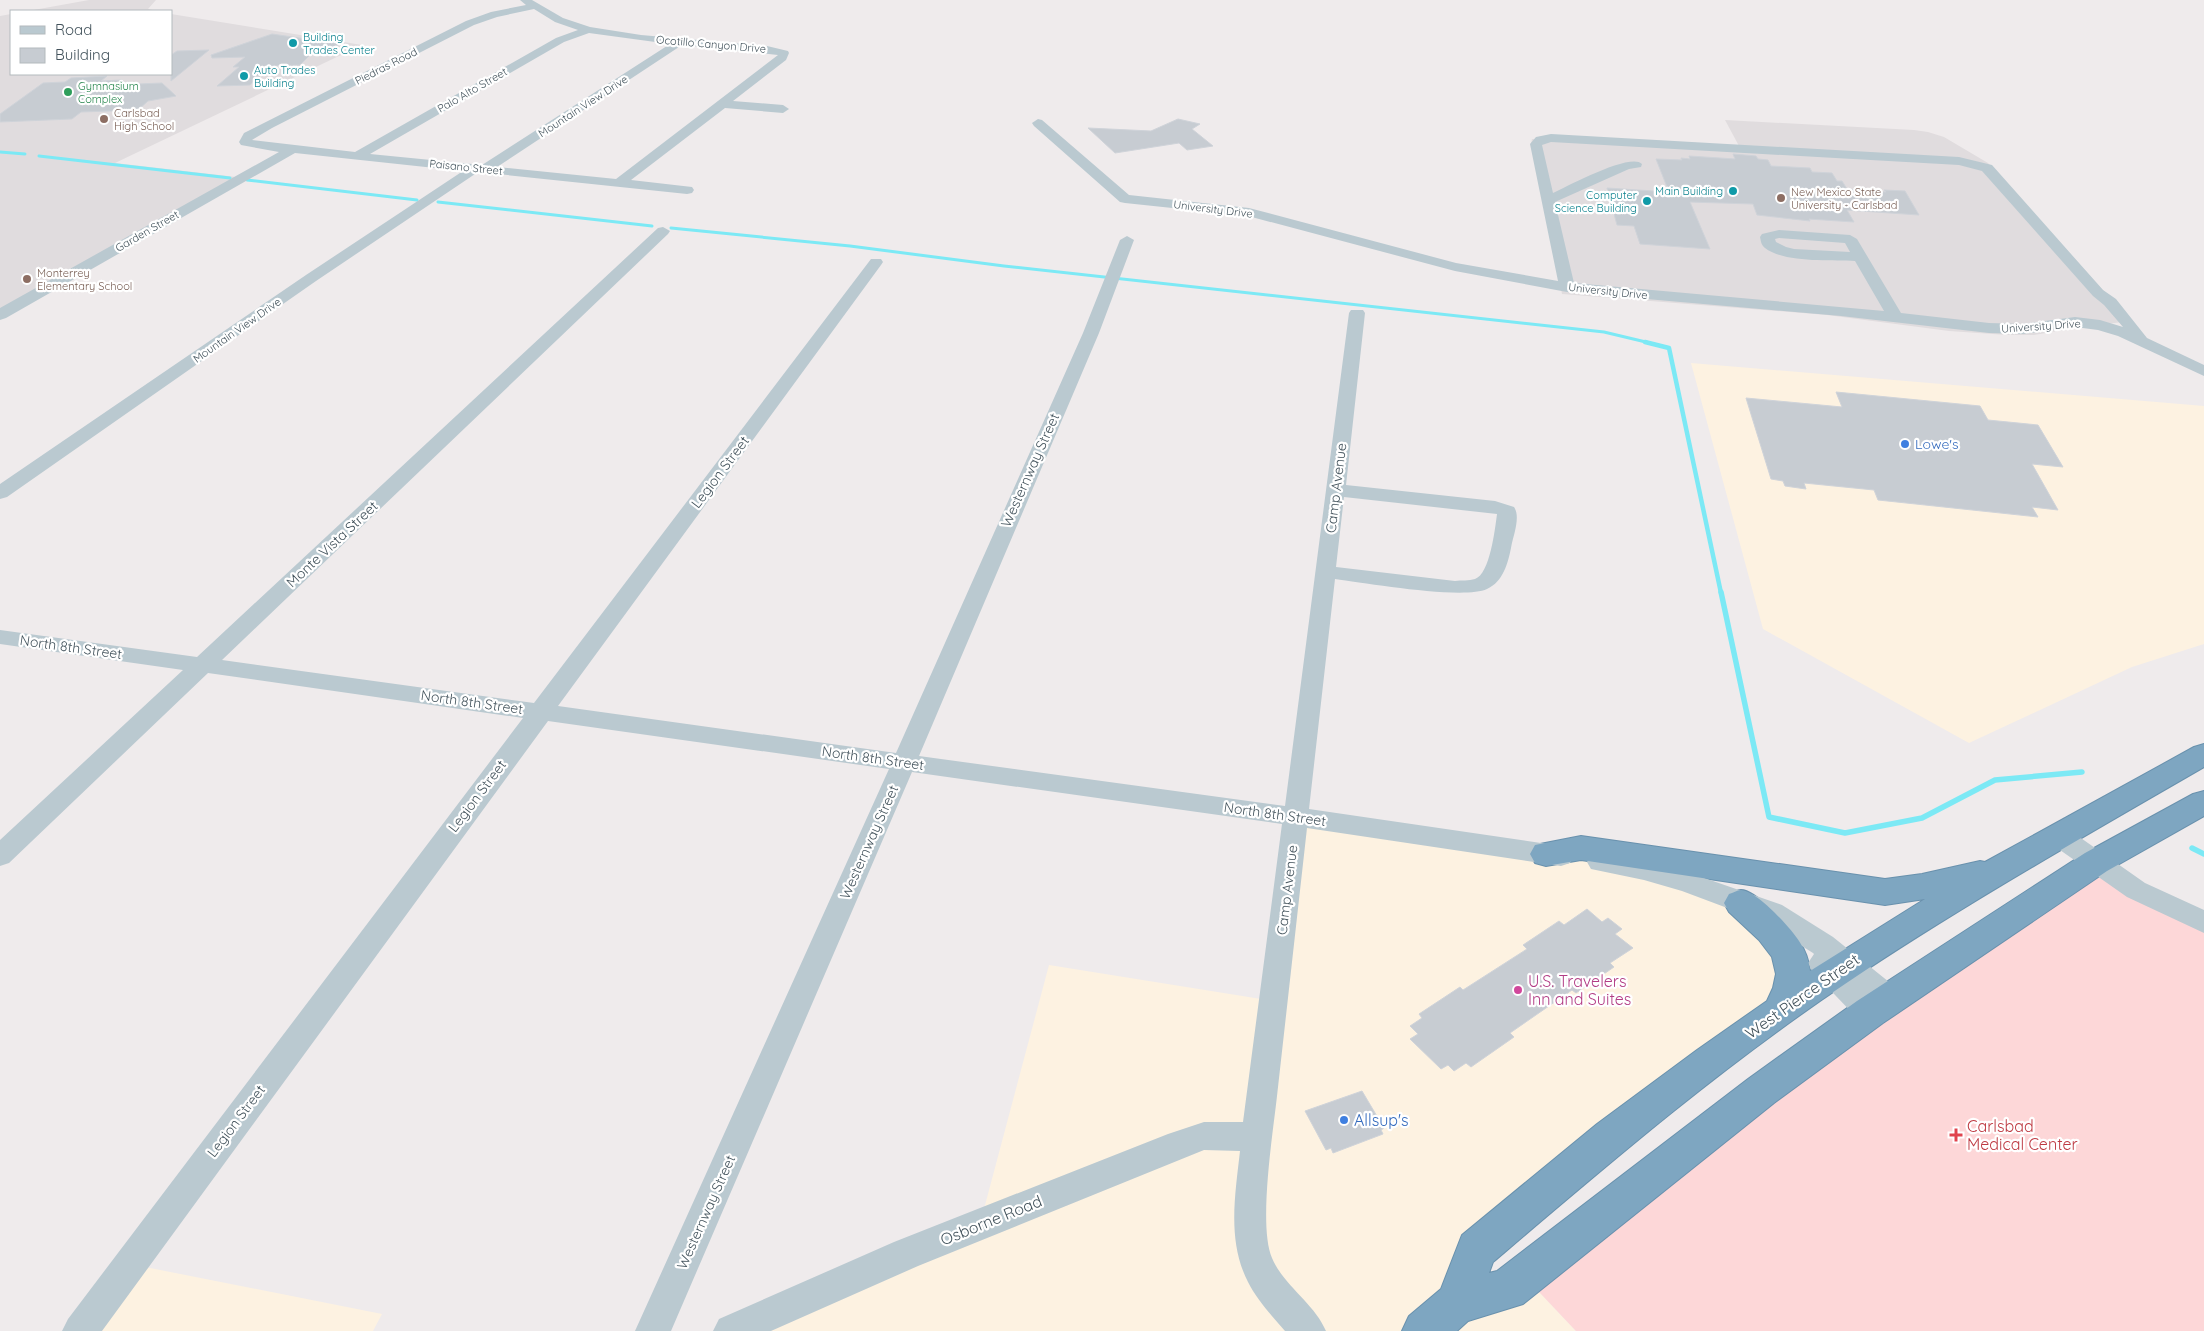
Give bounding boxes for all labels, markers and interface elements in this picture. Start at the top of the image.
legend [10,10,172,75]
text: Road [55,20,92,39]
place label: Building Trades Center [303,30,375,57]
street label: Ocotillo Canyon Drive [655,32,767,56]
marker: Building Trades Center [287,37,299,49]
street label: Piedras Road [353,44,419,88]
text: Building [55,45,110,64]
place label: Auto Trades Building [254,63,315,90]
street label: Palo Alto Street [435,64,510,116]
marker: Auto Trades Building [238,70,250,82]
street label: Mountain View Drive [536,72,630,140]
place label: Gymnasium Complex [78,79,139,106]
marker: Gymnasium Complex [62,86,74,98]
place label: Carlsbad High School [114,106,174,133]
marker: Carlsbad High School [98,113,110,125]
street label: Paisano Street [429,156,504,178]
place label: Main Building [1655,184,1723,198]
marker: Main Building [1727,185,1739,197]
place label: New Mexico State University - Carlsbad [1791,185,1897,212]
place label: Computer Science Building [1555,188,1638,215]
marker: New Mexico State University - Carlsbad [1775,192,1787,204]
marker: Computer Science Building [1641,195,1653,207]
street label: University Drive [1173,197,1253,221]
street label: Garden Street [113,207,181,255]
place label: Monterrey Elementary School [37,266,132,293]
marker: Monterrey Elementary School [21,273,33,285]
street label: University Drive [1568,280,1648,302]
street label: Mountain View Drive [190,294,284,366]
street label: University Drive [2001,316,2081,336]
street label: Westernway Street [997,410,1063,530]
street label: Legion Street [687,432,753,512]
place label: Lowe's [1915,435,1959,453]
marker: Lowe's [1899,438,1911,450]
street label: Camp Avenue [1322,442,1350,534]
street label: Monte Vista Street [282,497,382,591]
street label: North 8th Street [19,631,123,663]
street label: North 8th Street [420,686,524,718]
street label: North 8th Street [821,742,925,774]
street label: Legion Street [444,756,510,836]
street label: Westernway Street [836,782,902,902]
street label: North 8th Street [1223,798,1327,830]
street label: Camp Avenue [1273,844,1301,936]
street label: West Pierce Street [1741,949,1863,1043]
place label: U.S. Travelers Inn and Suites [1528,971,1631,1009]
marker: U.S. Travelers Inn and Suites [1512,984,1524,996]
street label: Legion Street [203,1081,269,1161]
place label: Allsup's [1354,1110,1409,1130]
marker: Allsup's [1338,1114,1350,1126]
place label: Carlsbad Medical Center [1967,1116,2078,1154]
marker: Carlsbad Medical Center [1949,1128,1963,1142]
street label: Westernway Street [673,1152,739,1272]
street label: Osborne Road [937,1191,1045,1249]

